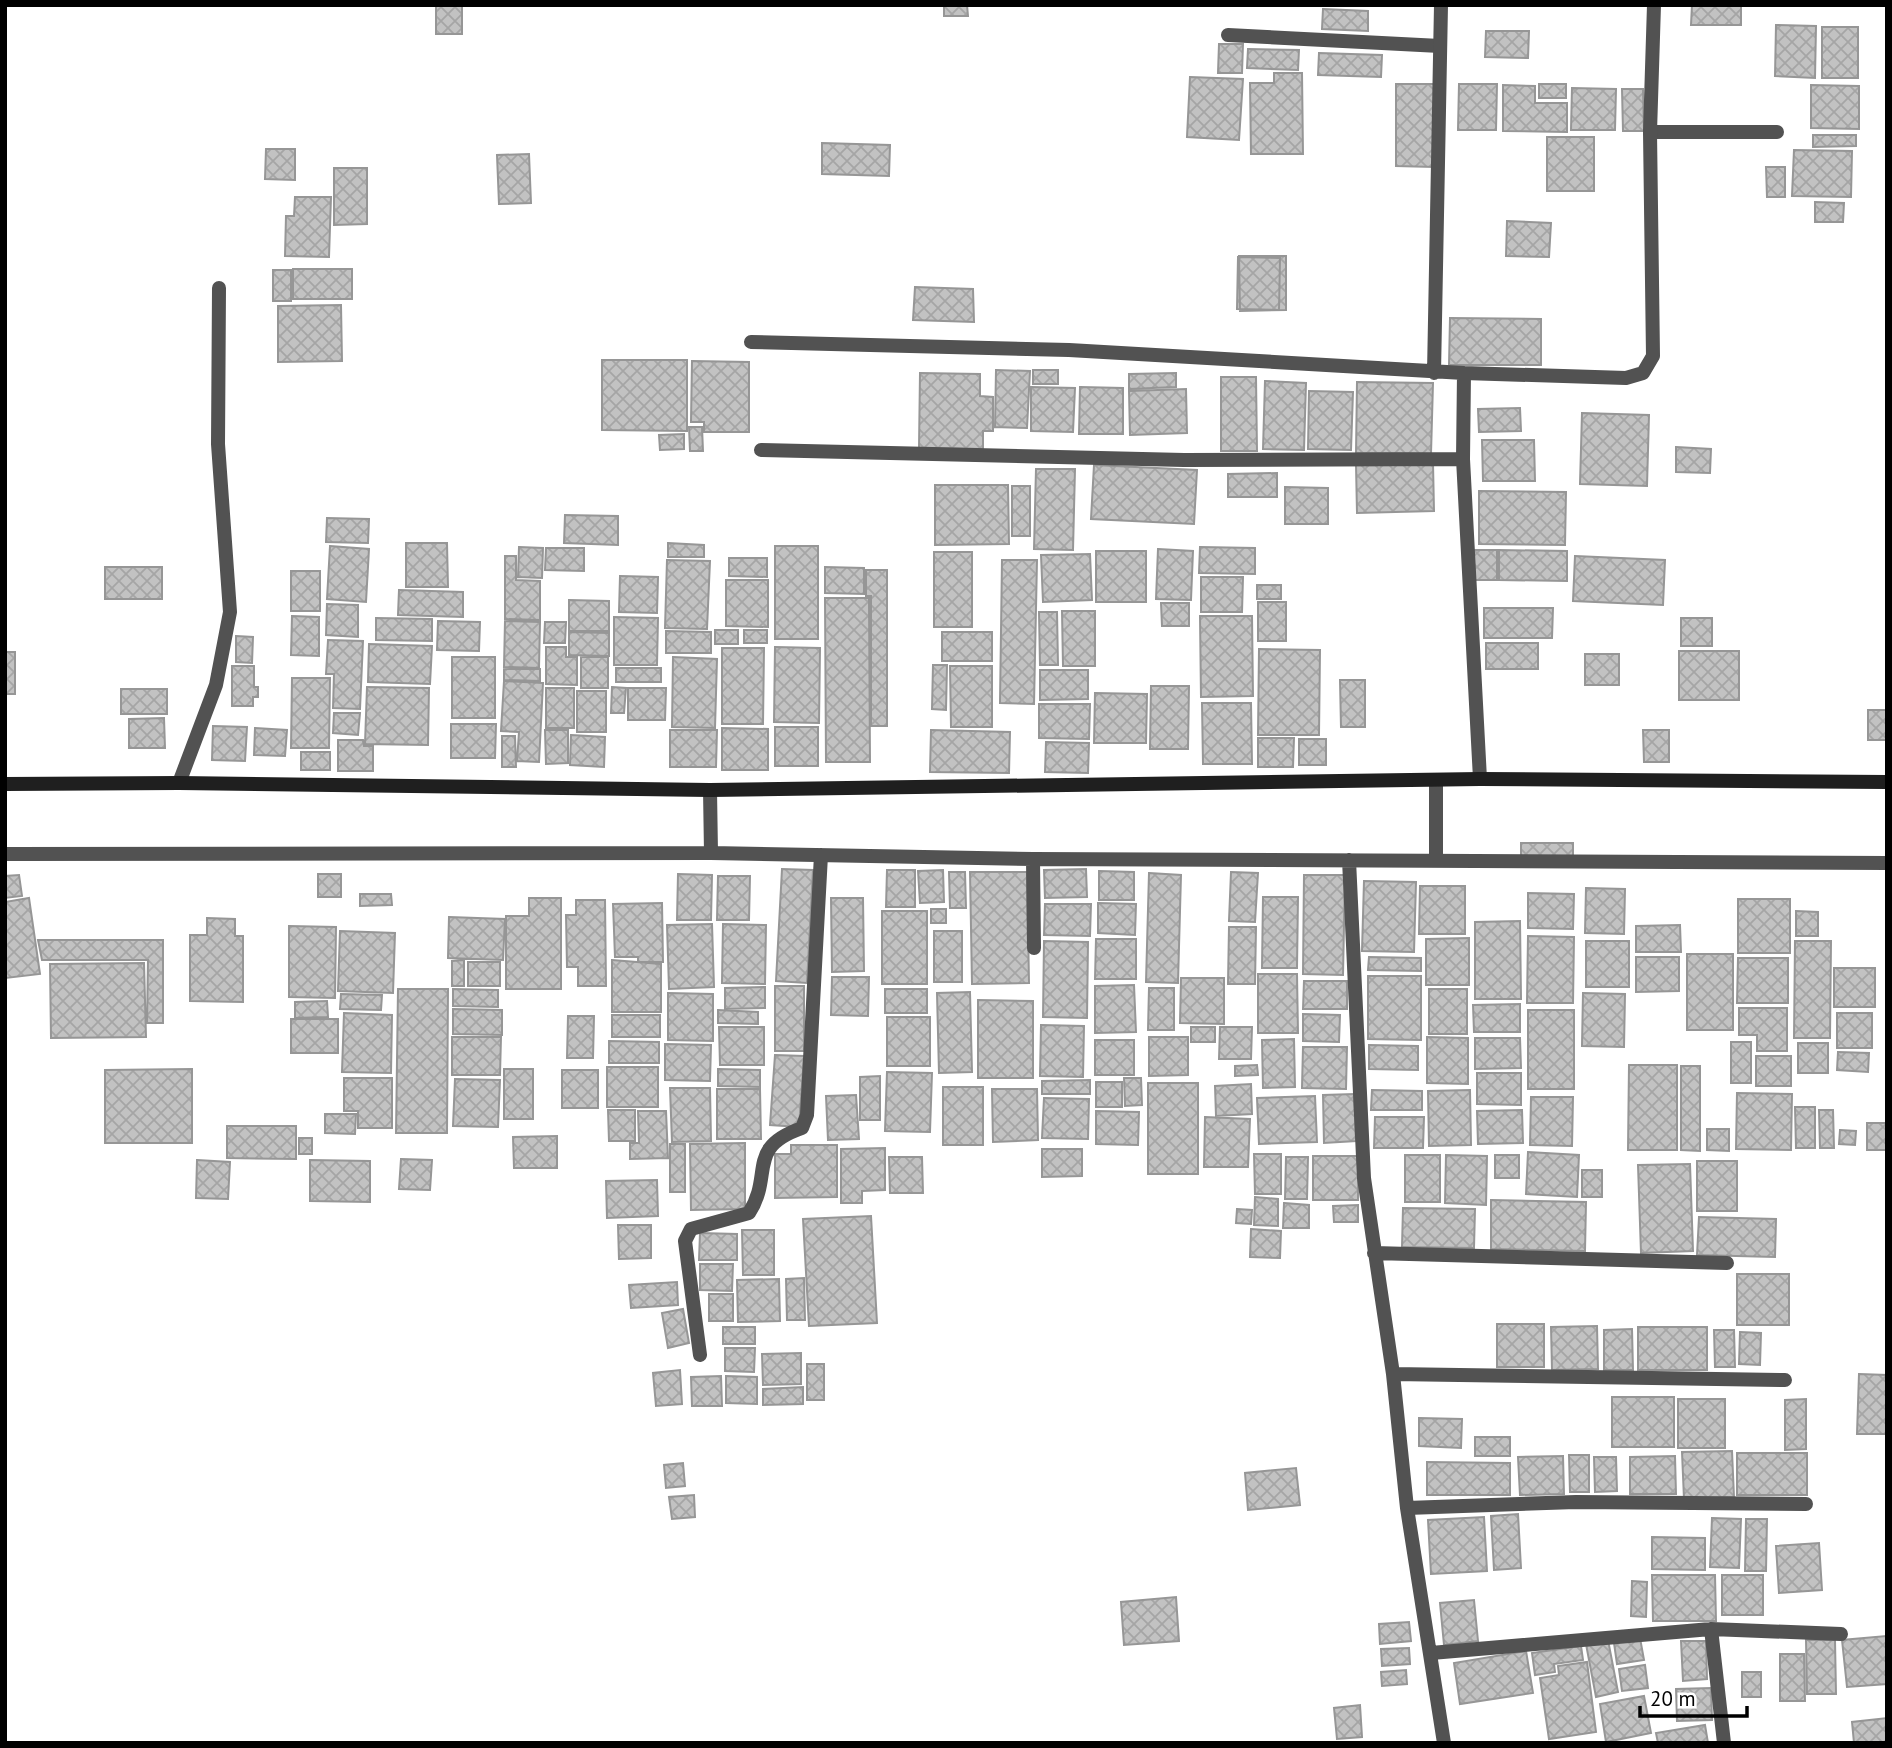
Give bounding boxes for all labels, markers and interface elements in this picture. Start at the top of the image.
scale bar [1640,1674,1747,1718]
text: 20 m [1650,1685,1696,1712]

